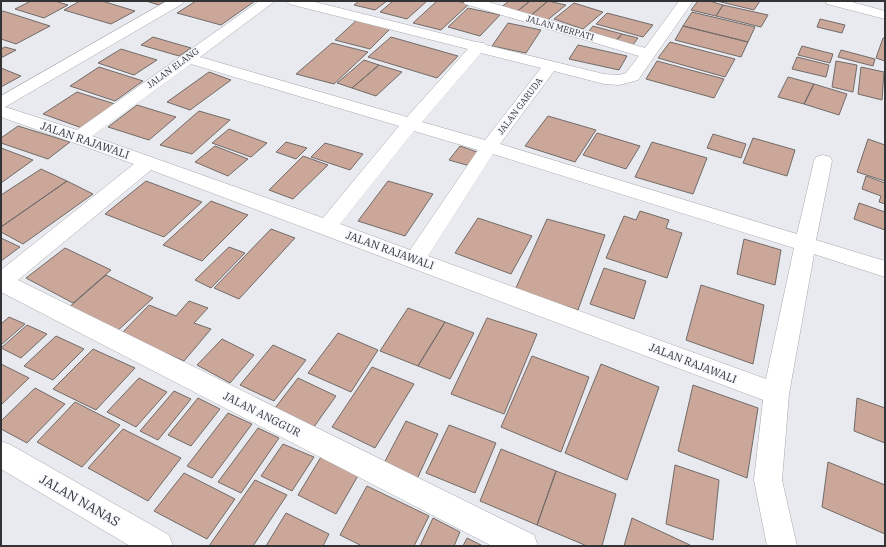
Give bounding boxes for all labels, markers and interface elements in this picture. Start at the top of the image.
street label: JALAN MERPATI [525,13,595,42]
street label: JALAN ELANG [145,45,201,90]
street label: JALAN GARUDA [495,75,545,136]
street label: JALAN RAJAWALI [39,118,131,162]
street label: JALAN RAJAWALI [344,228,436,273]
street label: JALAN RAJAWALI [647,340,739,386]
street label: JALAN ANGGUR [221,388,304,440]
street label: JALAN NANAS [37,471,123,530]

